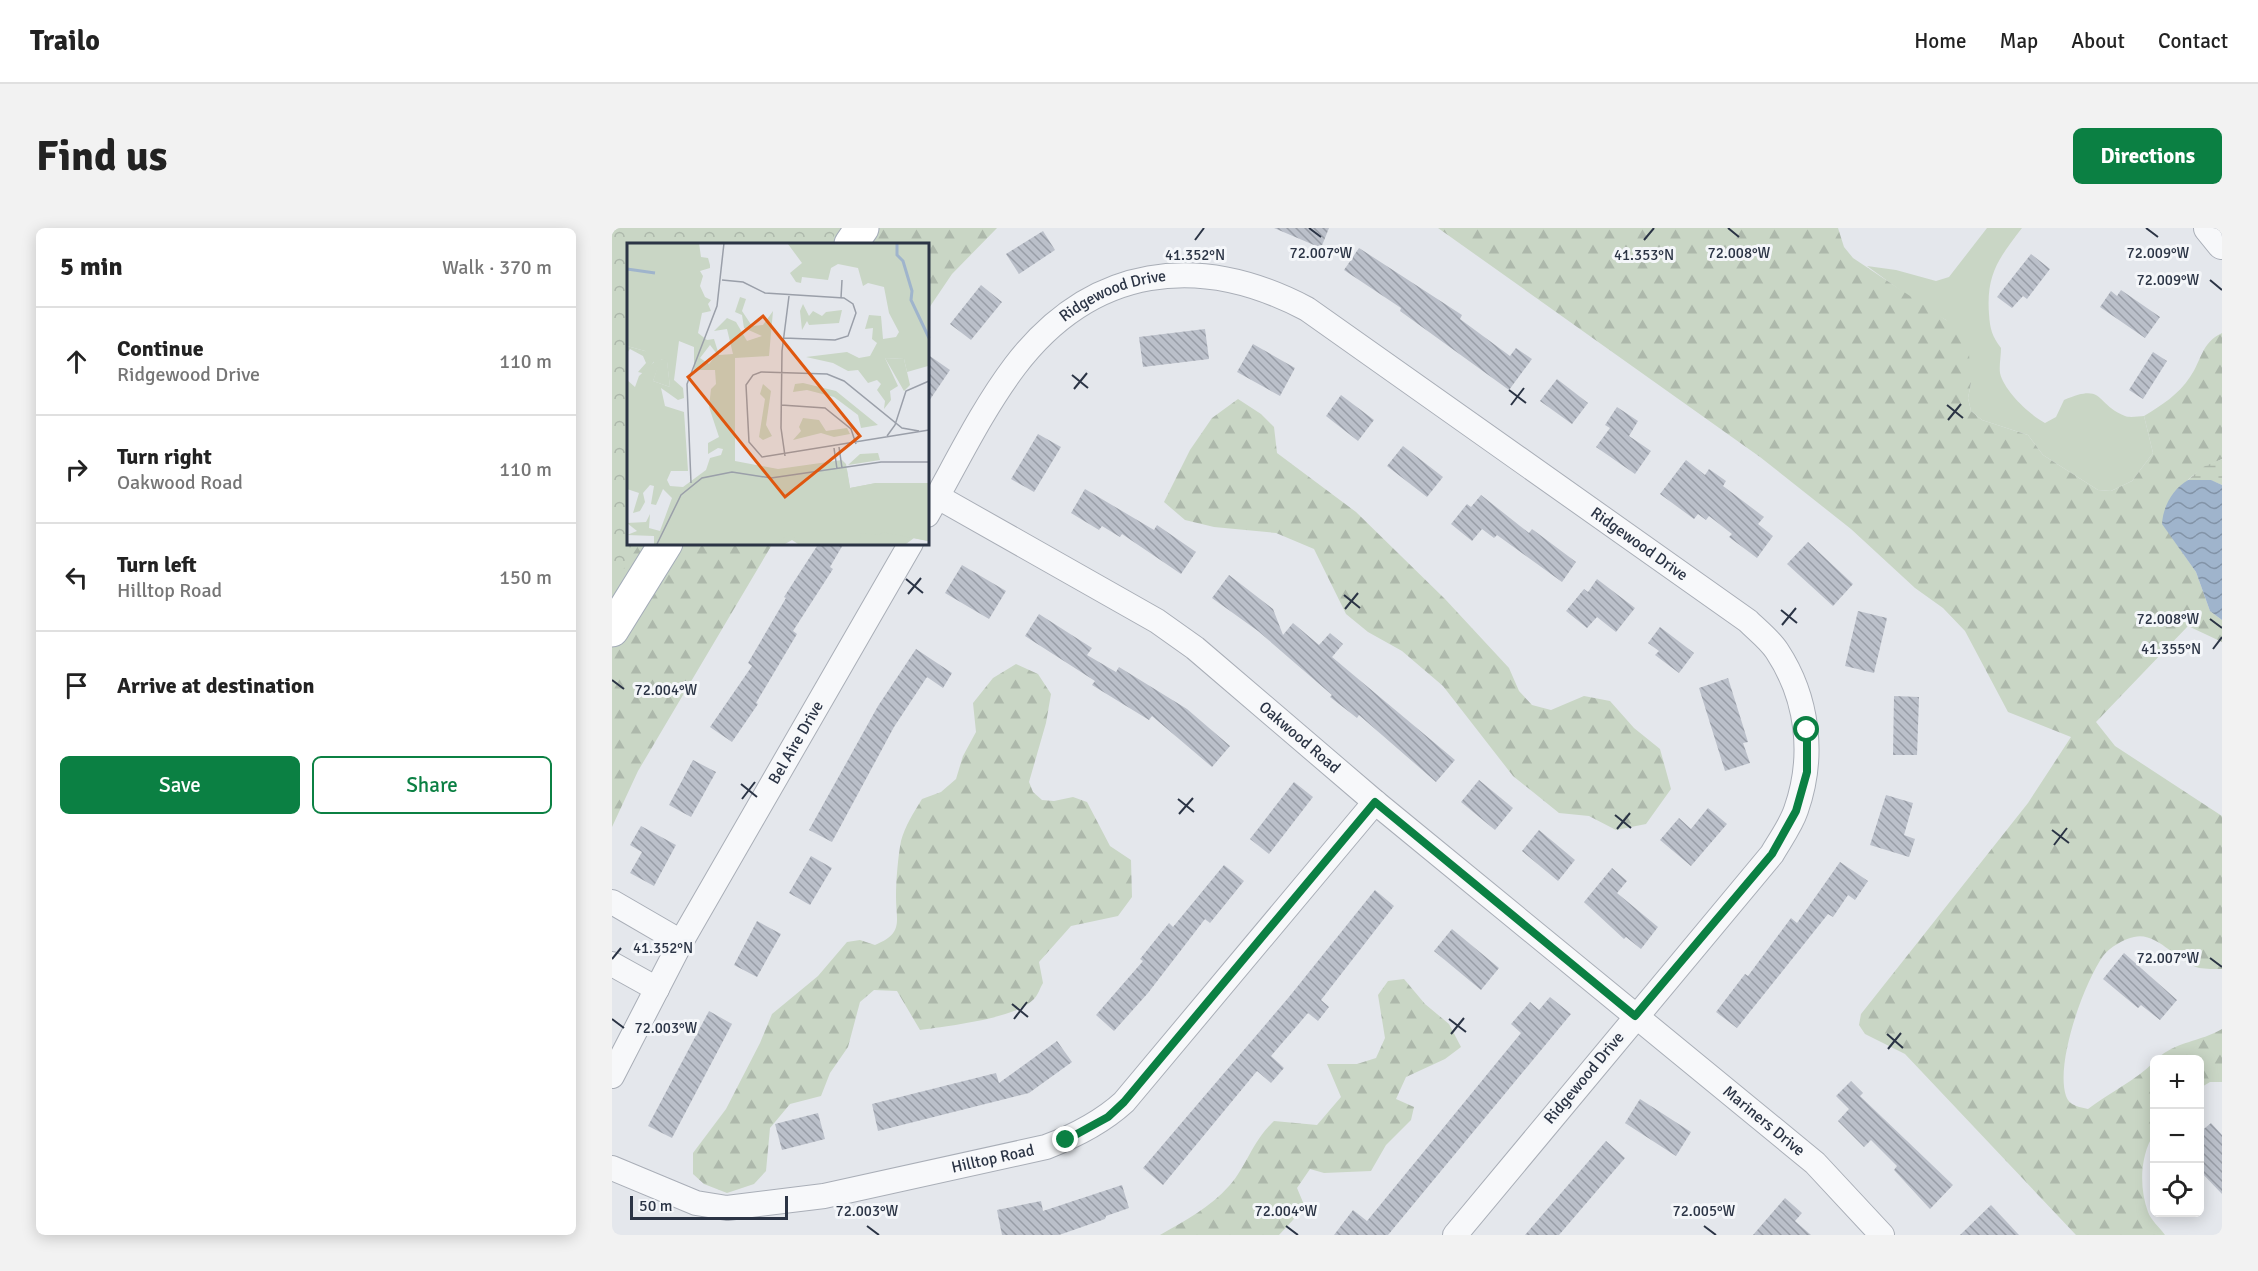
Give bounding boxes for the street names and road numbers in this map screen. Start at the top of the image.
street label: Ridgewood Drive [1055,266,1167,326]
street label: Ridgewood Drive [1587,503,1692,585]
street label: Bel Aire Drive [764,697,828,788]
street label: Oakwood Road [1255,697,1344,778]
street label: Ridgewood Drive [1540,1028,1628,1128]
street label: Mariners Drive [1719,1081,1809,1161]
street label: Hilltop Road [950,1140,1036,1178]

